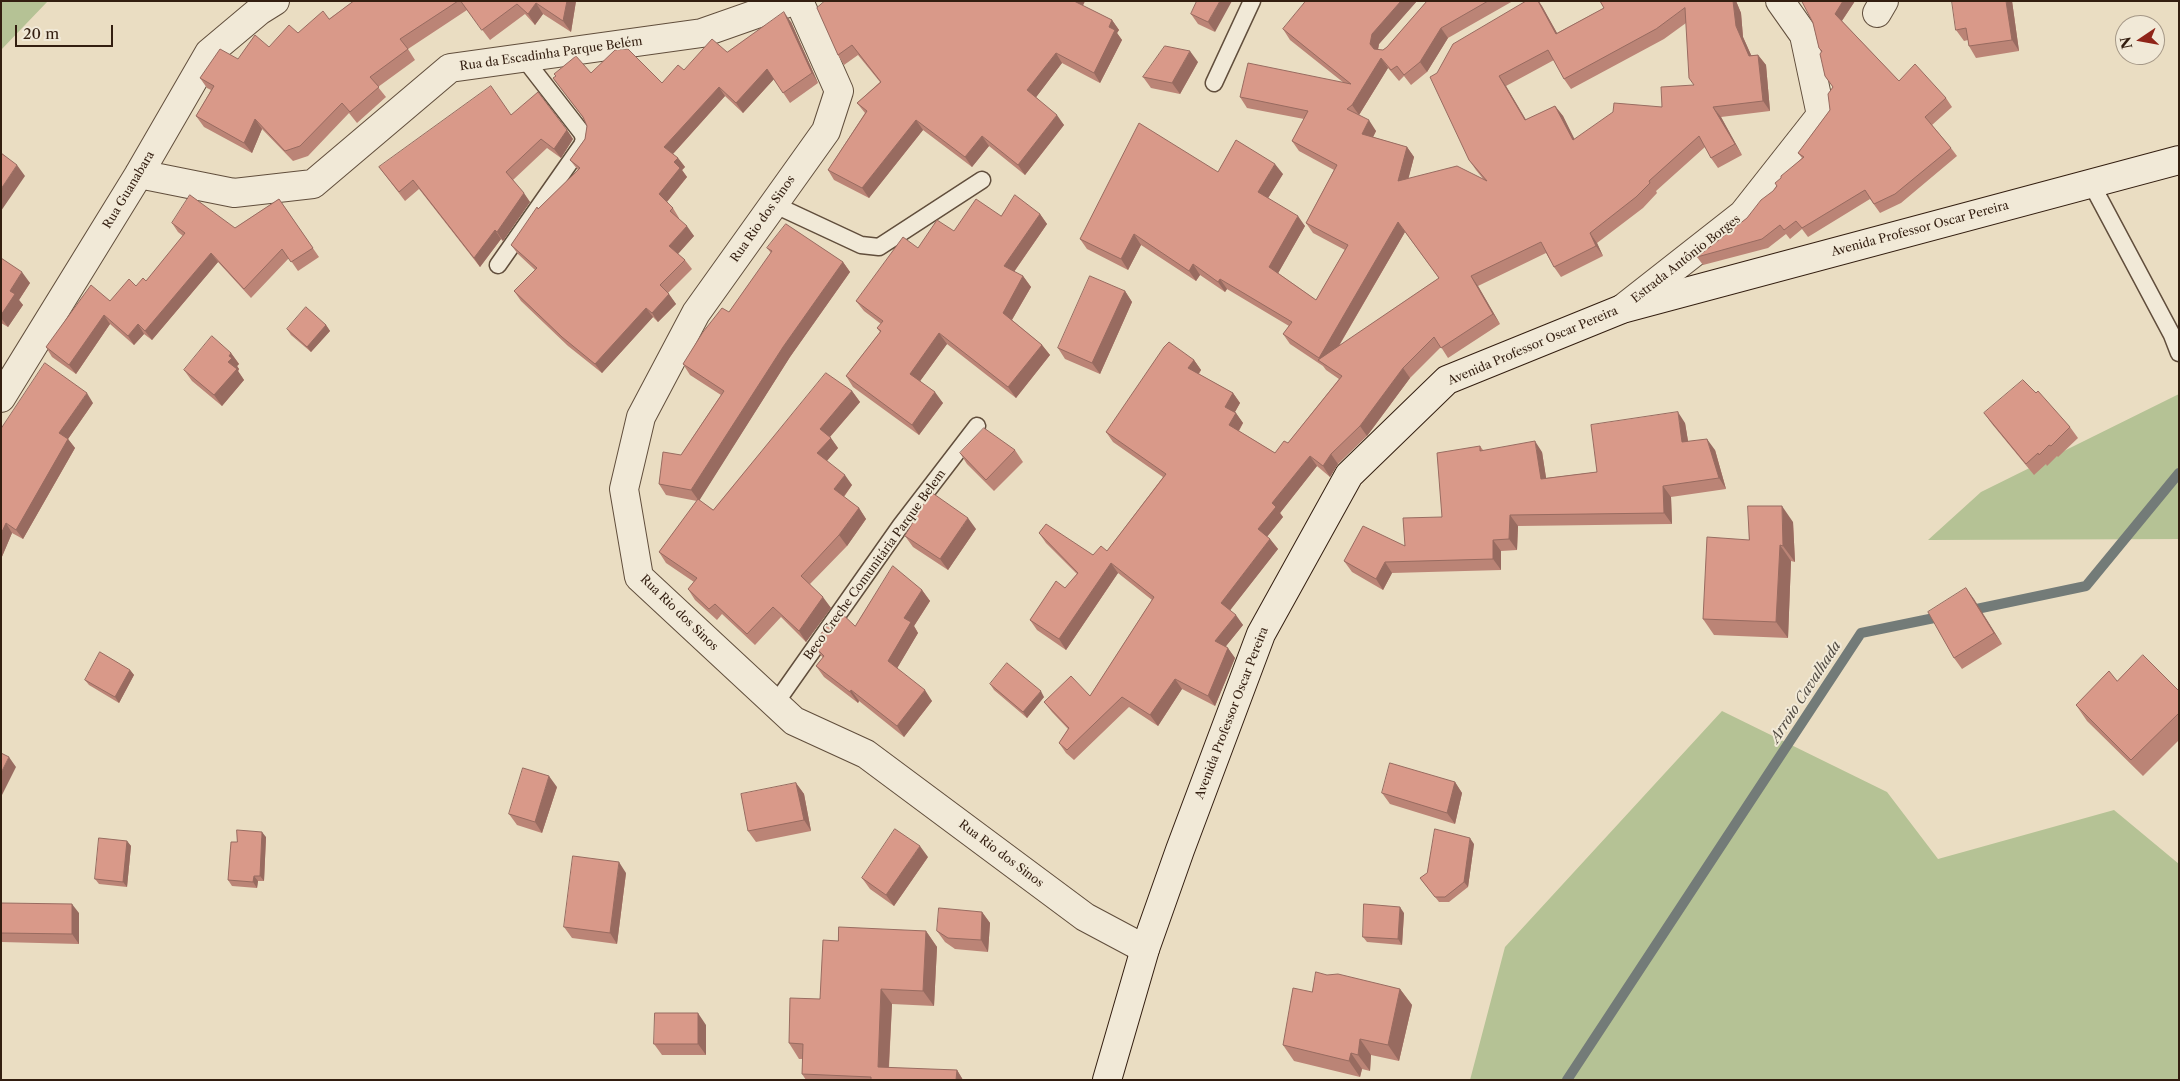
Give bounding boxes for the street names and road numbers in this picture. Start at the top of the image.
street label: Rua da Escadinha Parque Belém [459,34,643,74]
street label: Rua Guanabara [100,149,158,231]
street label: Rua Rio dos Sinos [728,173,798,265]
street label: Avenida Professor Oscar Pereira [1830,198,2010,260]
street label: Estrada Antônio Borges [1629,212,1743,306]
street label: Avenida Professor Oscar Pereira [1446,304,1620,388]
street label: Beco Creche Comunitária Parque Belem [801,467,949,663]
street label: Rua Rio dos Sinos [637,572,721,654]
street label: Avenida Professor Oscar Pereira [1192,625,1272,801]
street label: Rua Rio dos Sinos [956,817,1046,891]

